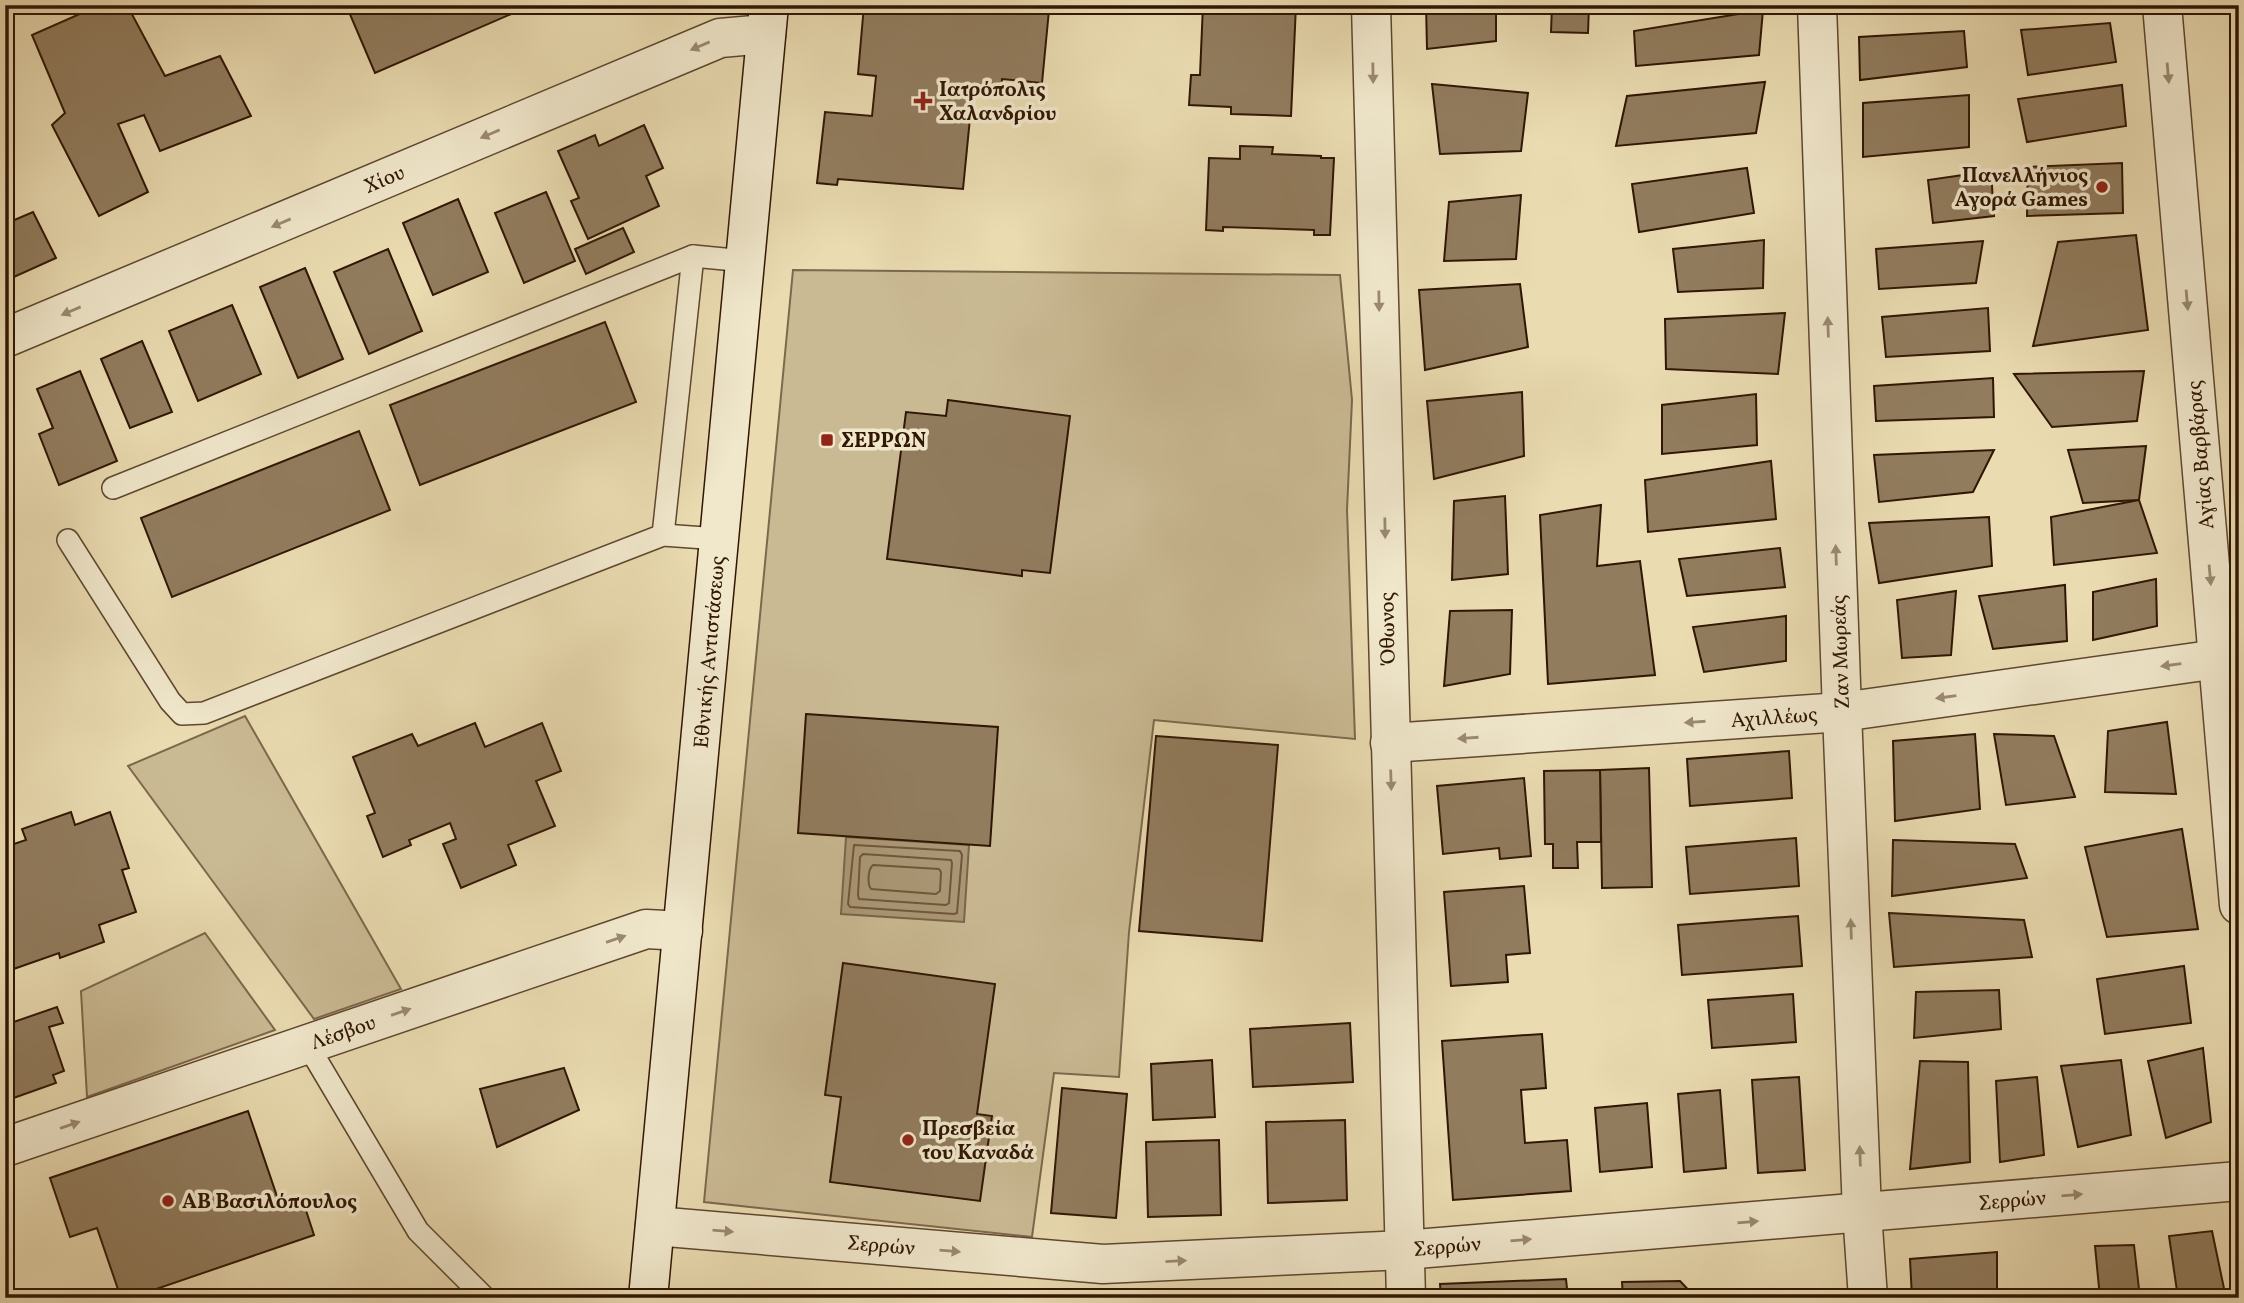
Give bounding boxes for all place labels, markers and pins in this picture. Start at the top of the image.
place label: Ιατρόπολις Χαλανδρίου [939,76,1056,129]
marker: Ιατρόπολις Χαλανδρίου [913,91,933,111]
place label: Πανελλήνιος Αγορά Games [1955,162,2088,215]
marker: Πανελλήνιος Αγορά Games [2094,179,2110,195]
place label: ΣΕΡΡΩΝ [841,427,926,456]
marker: ΣΕΡΡΩΝ [819,432,835,448]
place label: Πρεσβεία του Καναδά [922,1115,1034,1168]
marker: Πρεσβεία του Καναδά [900,1132,916,1148]
place label: ΑΒ Βασιλόπουλος [182,1188,357,1217]
marker: ΑΒ Βασιλόπουλος [160,1193,176,1209]

